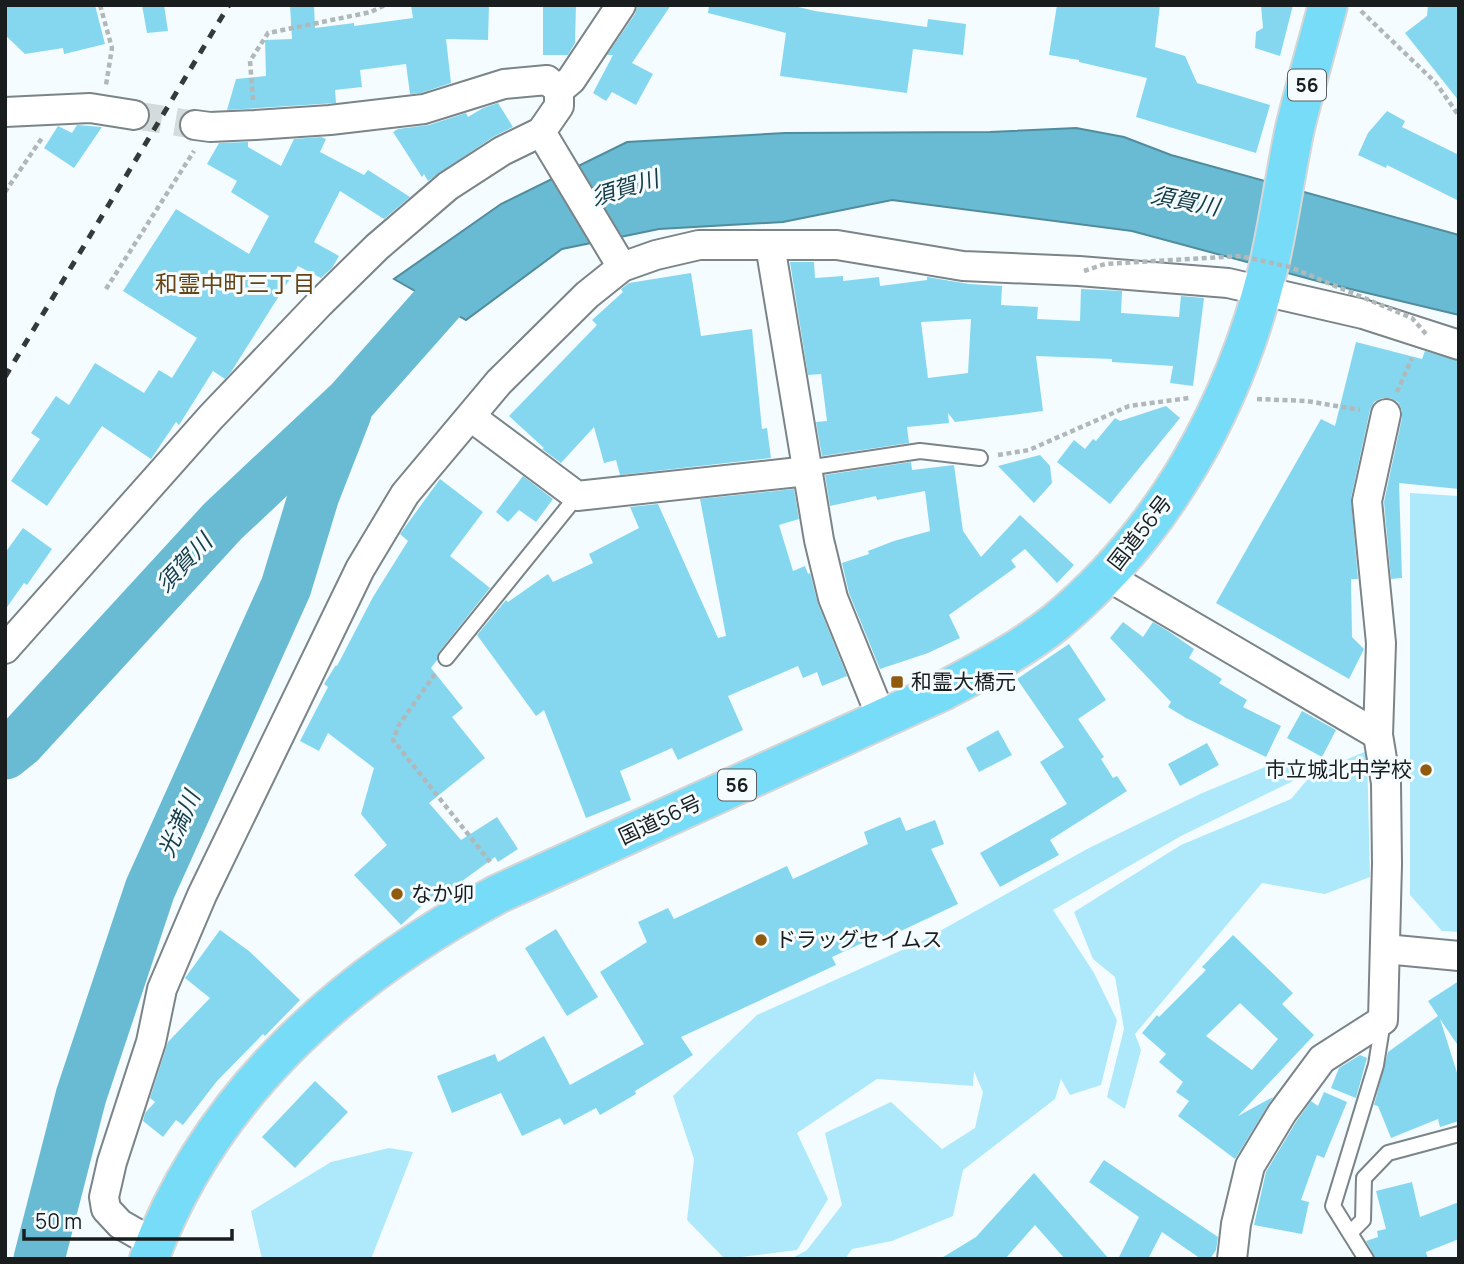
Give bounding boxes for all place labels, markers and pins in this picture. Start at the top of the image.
place label: 和霊大橋元 [911,667,1016,695]
marker: 和霊大橋元 [889,674,905,690]
place label: 市立城北中学校 [1265,755,1412,783]
marker: 市立城北中学校 [1418,762,1434,778]
place label: なか卯 [411,879,474,907]
marker: なか卯 [389,886,405,902]
place label: ドラッグセイムス [775,925,943,953]
marker: ドラッグセイムス [753,932,769,948]

